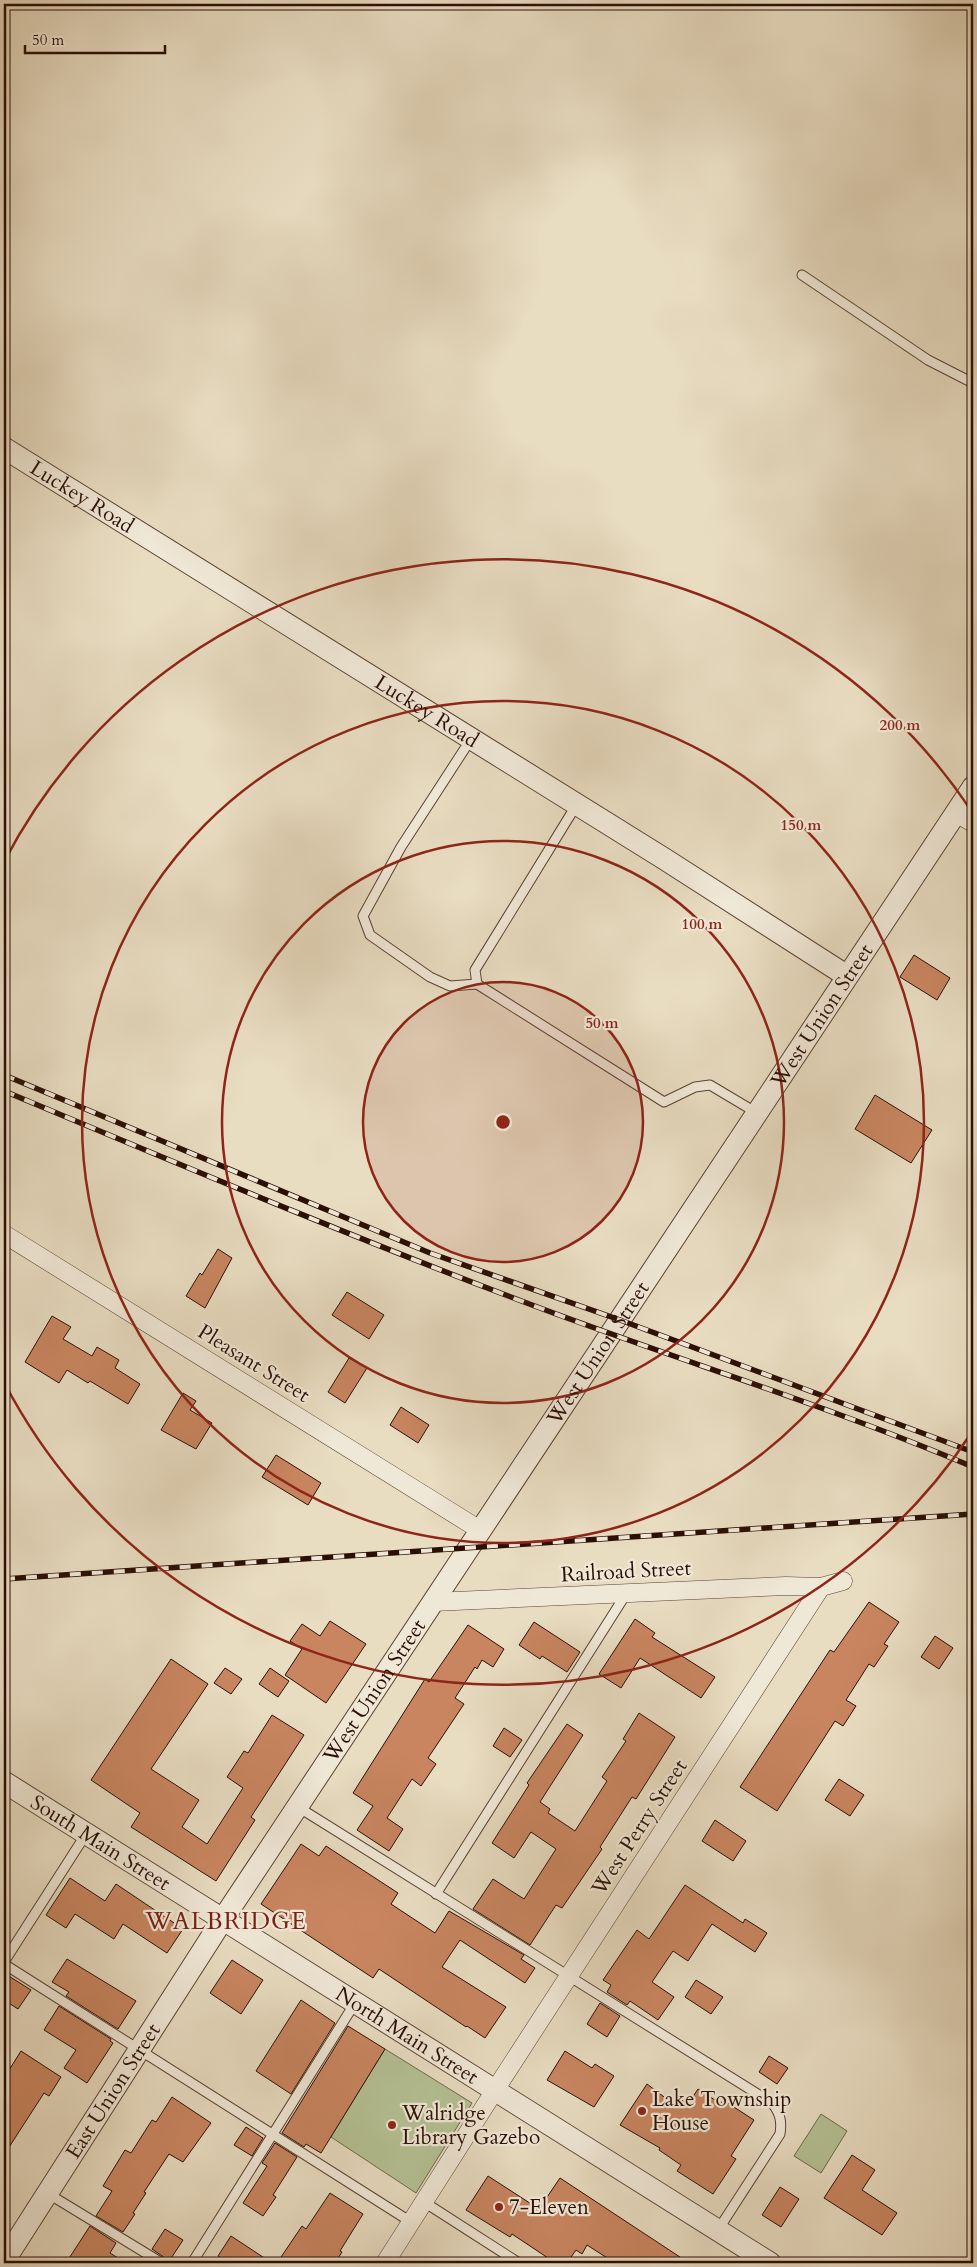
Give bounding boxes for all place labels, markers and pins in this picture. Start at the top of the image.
centre of rings [494,1113,512,1131]
place label: Lake Township House [652,2085,791,2138]
place label: Walridge Library Gazebo [401,2099,540,2152]
marker: Lake Township House [636,2105,648,2117]
marker: Walridge Library Gazebo [386,2119,398,2131]
place label: 7-Eleven [509,2193,589,2222]
marker: 7-Eleven [493,2201,505,2213]

